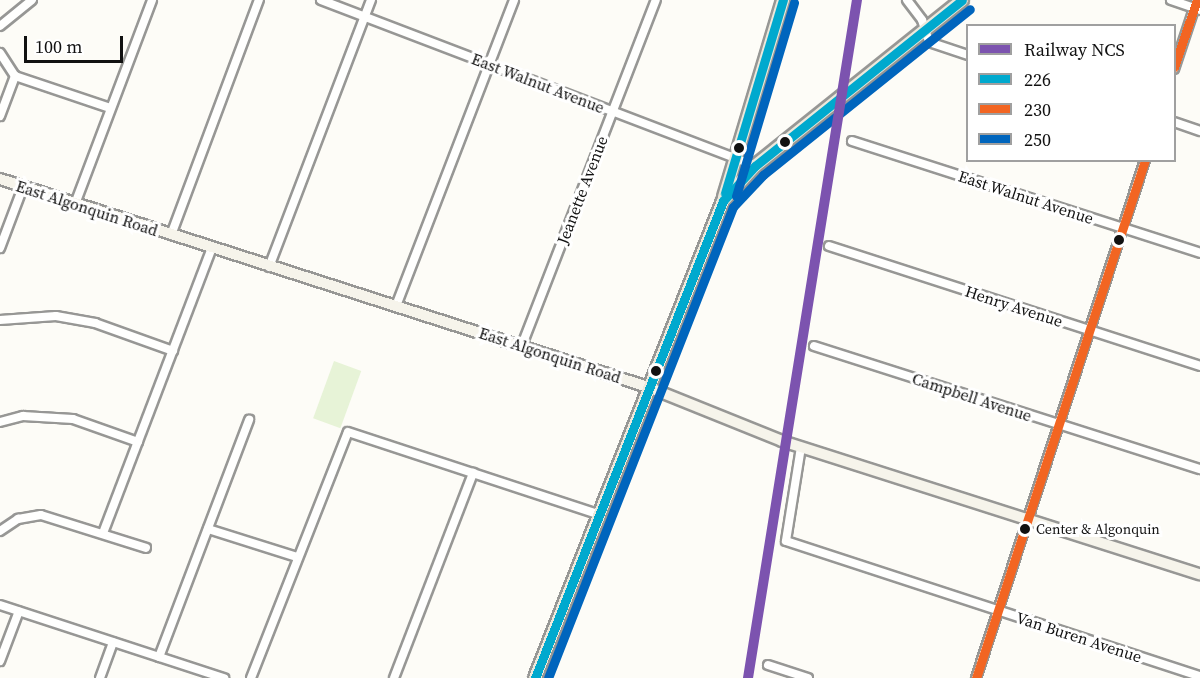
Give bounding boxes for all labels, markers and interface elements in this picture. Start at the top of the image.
scale bar [27,24,126,62]
legend [966,24,1176,162]
text: 100 m [35,34,82,59]
text: Railway NCS [1024,37,1125,62]
street label: East Walnut Avenue [469,49,607,117]
text: 226 [1024,67,1051,92]
text: 230 [1024,97,1051,122]
text: 250 [1024,127,1051,152]
street label: Jeanette Avenue [553,133,611,247]
unlabelled marker [779,136,791,148]
unlabelled marker [733,142,745,154]
street label: East Walnut Avenue [956,166,1096,228]
street label: East Algonquin Road [14,176,160,240]
unlabelled marker [1113,234,1125,246]
street label: Henry Avenue [963,281,1065,331]
street label: East Algonquin Road [477,323,623,387]
unlabelled marker [650,365,662,377]
street label: Campbell Avenue [910,369,1034,425]
place label: Center & Algonquin [1036,521,1160,537]
marker: Center & Algonquin [1019,523,1031,535]
street label: Van Buren Avenue [1014,608,1144,666]

